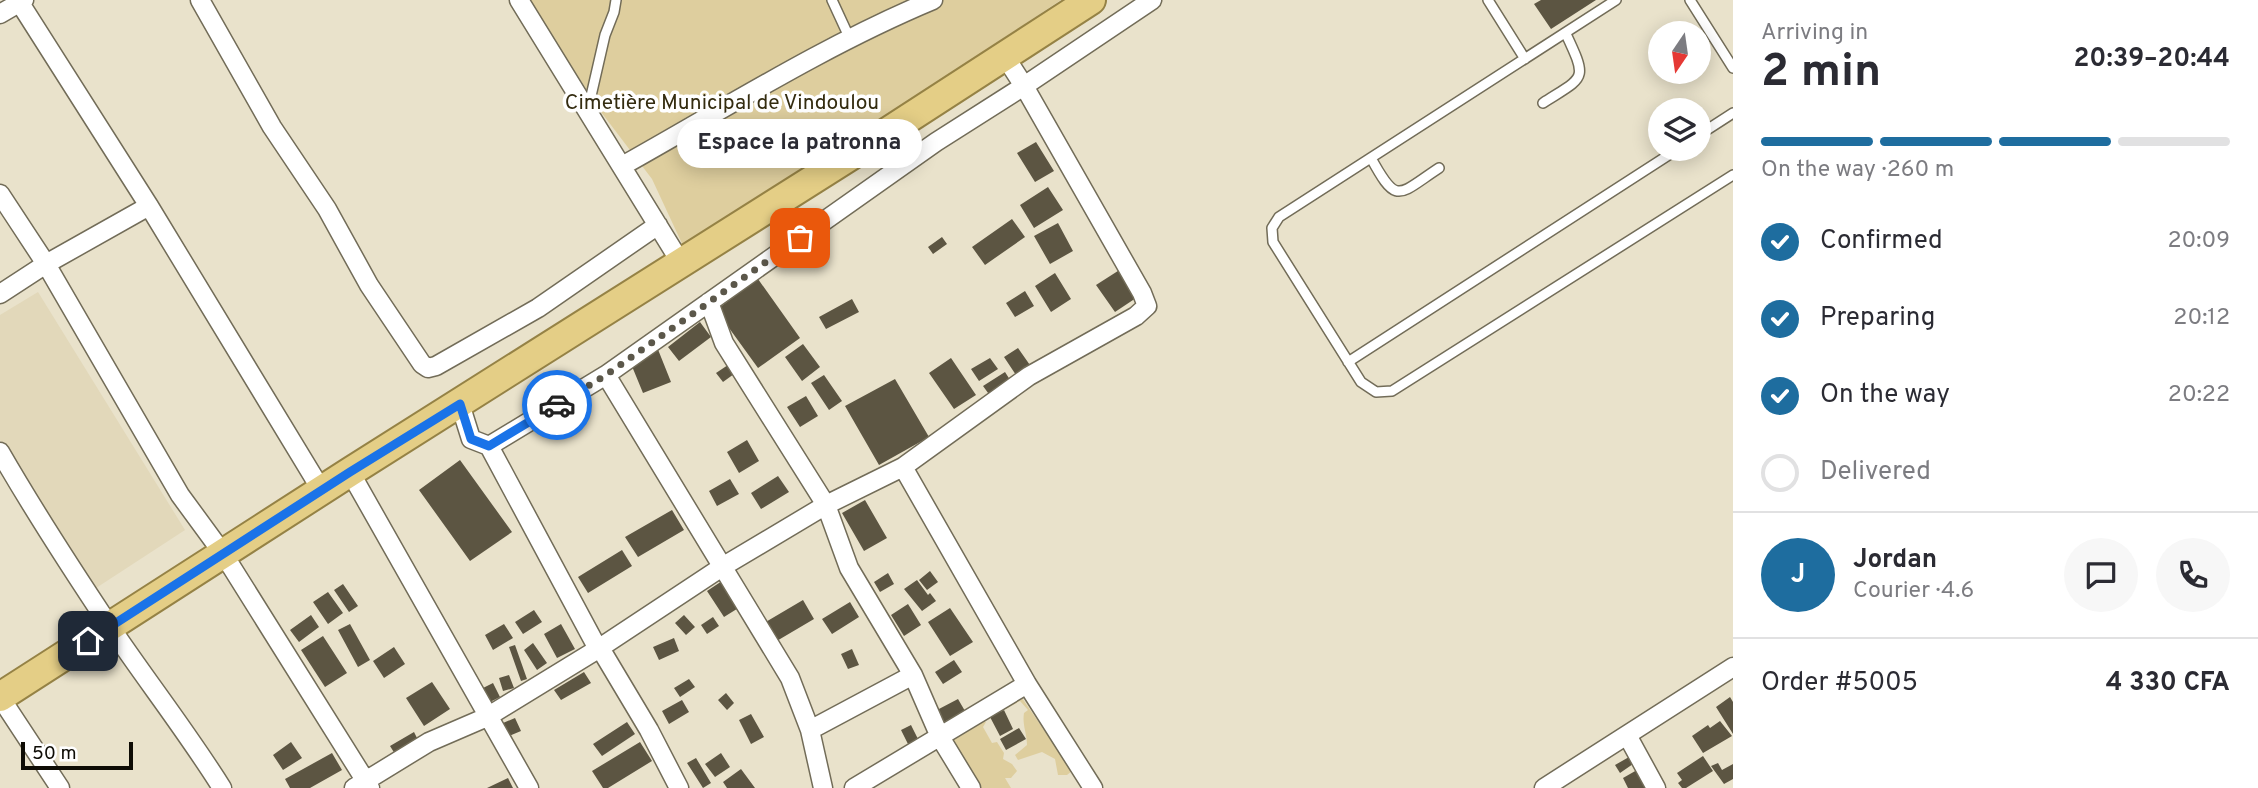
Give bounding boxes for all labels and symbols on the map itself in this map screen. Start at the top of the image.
north arrow [1648,21,1712,84]
park label: Cimetière Municipal de Vindoulou [565,90,879,117]
callout: Espace la patronna [678,119,922,168]
pin [770,208,830,268]
courier [522,370,592,440]
pin [58,611,118,671]
scale bar [21,739,133,771]

